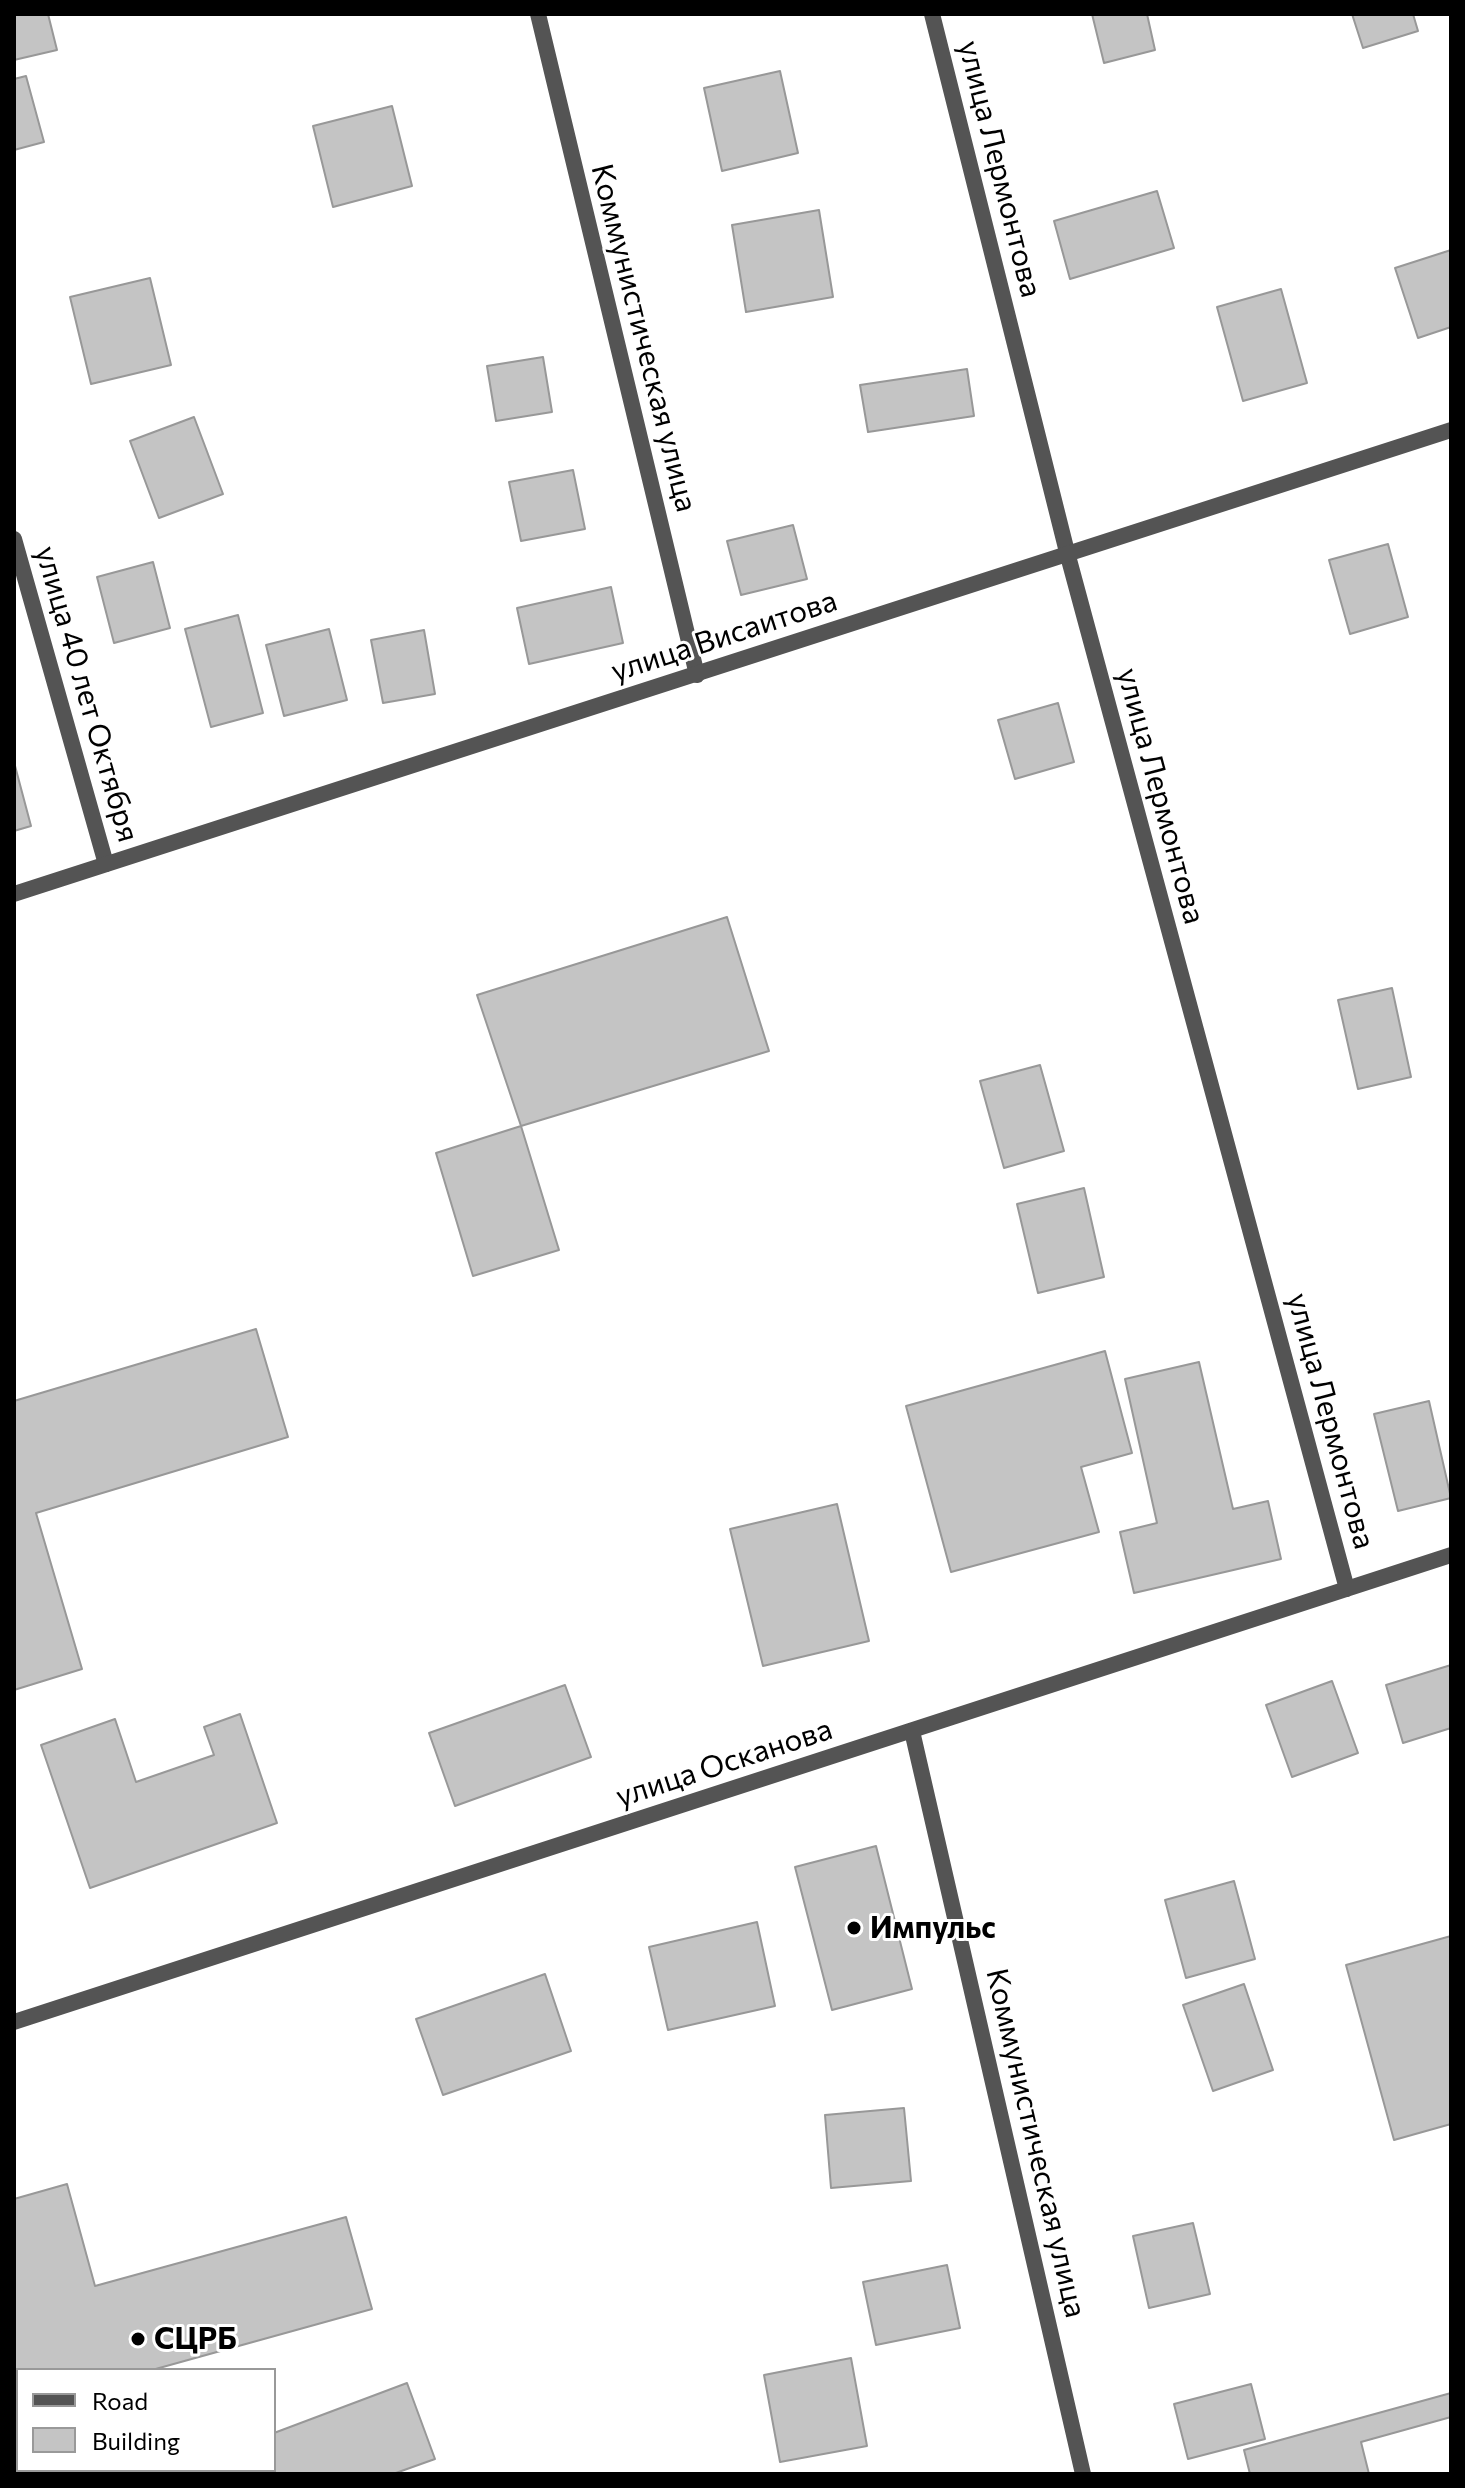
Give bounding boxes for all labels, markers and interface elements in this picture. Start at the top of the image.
street label: улица Лермонтова [951,37,1049,301]
street label: Коммунистическая улица [583,160,705,516]
street label: улица 40 лет Октября [28,542,146,846]
street label: улица Висаитова [607,583,841,689]
street label: улица Лермонтова [1110,664,1212,928]
street label: улица Лермонтова [1280,1289,1382,1553]
street label: улица Осканова [611,1711,837,1815]
place label: Импульс [870,1910,996,1946]
marker: Импульс [845,1919,863,1937]
street label: Коммунистическая улица [978,1965,1094,2321]
place label: СЦРБ [154,2321,237,2357]
marker: СЦРБ [129,2330,147,2348]
legend [16,2368,276,2472]
text: Road [92,2386,148,2415]
text: Building [92,2426,180,2455]

